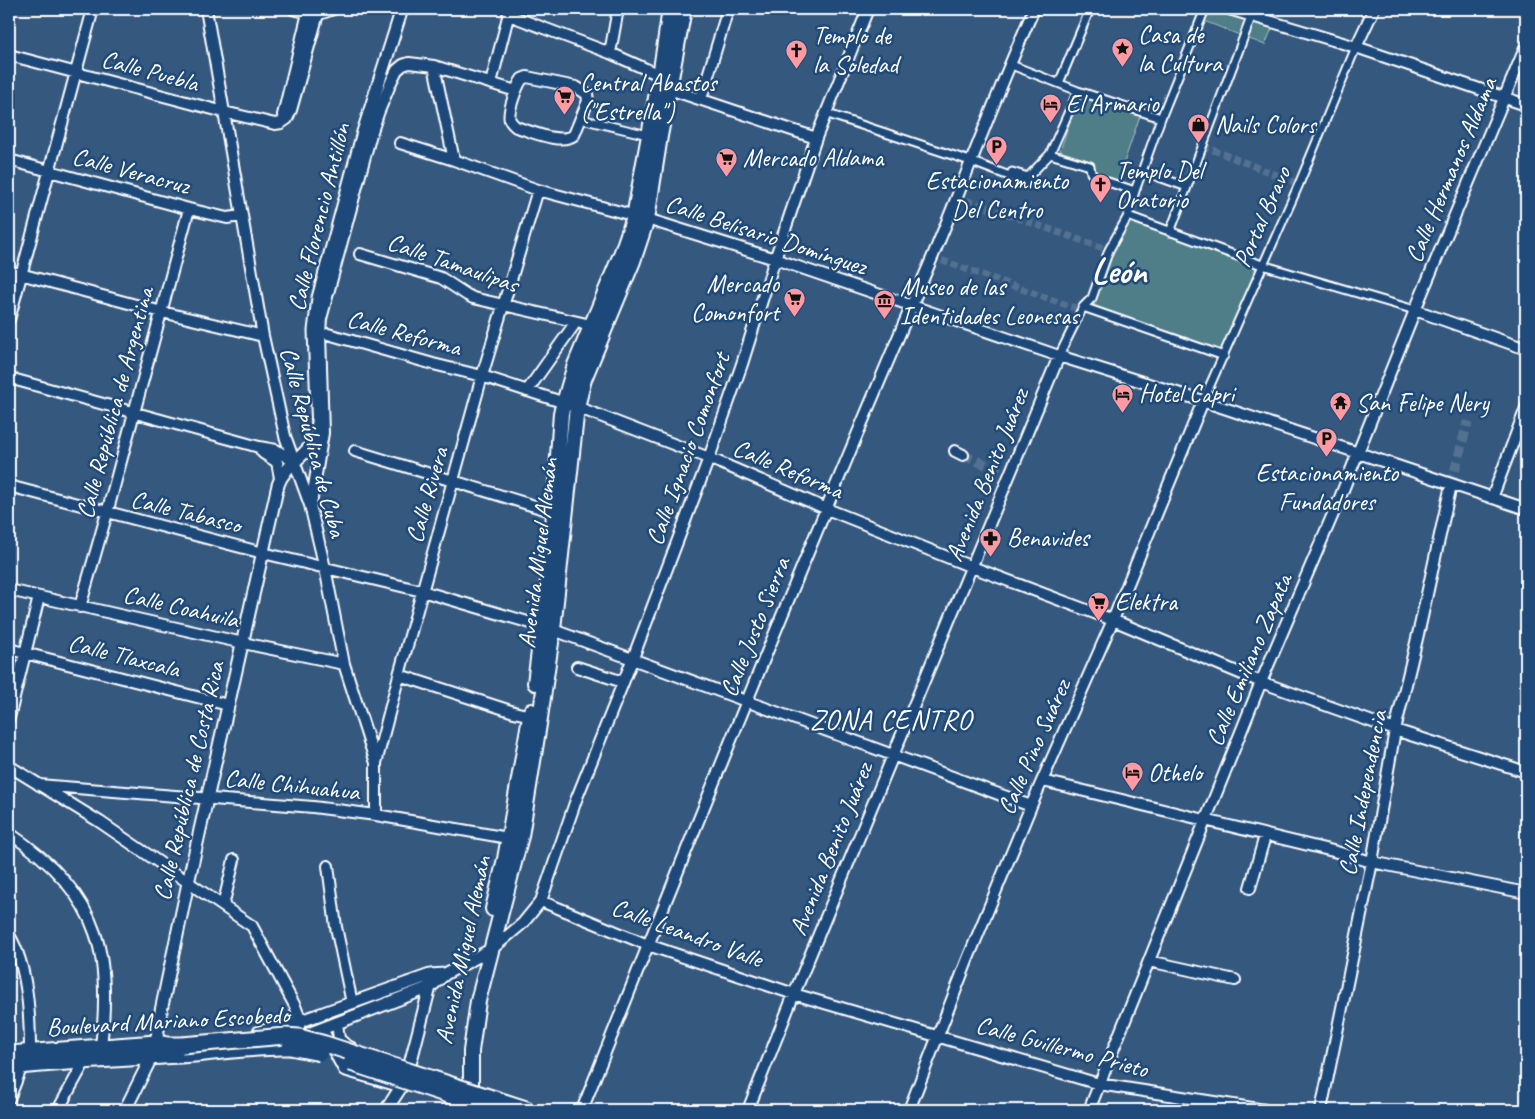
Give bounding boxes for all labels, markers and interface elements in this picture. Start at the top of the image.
place label: Casa de la Cultura [1138,19,1224,80]
place label: Templo de la Soledad [813,20,902,81]
place icon: Casa de la Cultura [1110,37,1134,68]
church icon: Templo de la Soledad [785,38,809,69]
street label: Calle Puebla [98,43,204,100]
place label: Central Abastos ("Estrella") [580,67,719,128]
street label: Calle Hermanos Aldama [1398,71,1505,267]
supermarket icon: Central Abastos ("Estrella") [552,85,576,116]
place label: El Armario [1066,88,1160,120]
hotel icon: El Armario [1038,92,1062,123]
place label: Nails Colors [1215,109,1318,141]
shop icon: Nails Colors [1187,113,1211,144]
street label: Calle Florencio Antillón [280,119,358,314]
parking icon: Estacionamiento Del Centro [985,134,1009,165]
street label: Calle Veracruz [69,140,195,203]
place label: Mercado Aldama [743,142,885,174]
supermarket icon: Mercado Aldama [715,146,739,177]
place label: Templo Del Oratorio [1116,155,1207,216]
street label: Portal Bravo [1226,161,1299,272]
place label: Estacionamiento Del Centro [926,165,1069,226]
church icon: Templo Del Oratorio [1088,173,1112,204]
street label: Calle Belisario Domínguez [661,187,873,283]
street label: Calle Tamaulipas [383,226,525,301]
district label: León [1091,249,1147,294]
place label: Mercado Comonfort [691,268,782,329]
place label: Museo de las Identidades Leonesas [900,271,1081,332]
street label: Calle República de Argentina [69,281,162,522]
supermarket icon: Mercado Comonfort [783,286,807,317]
museum icon: Museo de las Identidades Leonesas [872,289,896,320]
street label: Calle Reforma [344,302,466,364]
street label: Calle República de Cuba [272,343,354,542]
street label: Calle Ignacio Comonfort [638,346,739,549]
place label: Hotel Capri [1139,378,1237,410]
street label: Avenida Benito Juárez [938,382,1037,566]
hotel icon: Hotel Capri [1111,382,1135,413]
place label: San Felipe Nery [1356,387,1490,419]
temple icon: San Felipe Nery [1328,391,1352,422]
parking icon: Estacionamiento Fundadores [1315,426,1339,457]
street label: Calle Reforma [728,432,850,507]
street label: Calle Rivera [398,442,456,546]
street label: Avenida Miguel Alemán [510,455,566,650]
place label: Estacionamiento Fundadores [1256,457,1399,518]
street label: Calle Tabasco [128,483,248,542]
place label: Benavides [1007,522,1091,554]
pharmacy icon: Benavides [979,526,1003,557]
street label: Calle Justo Sierra [713,551,798,701]
street label: Calle Emiliano Zapata [1198,567,1301,751]
street label: Calle Coahuila [120,578,244,636]
place label: Elektra [1115,586,1179,618]
supermarket icon: Elektra [1087,590,1111,621]
street label: Calle Tlaxcala [65,627,185,686]
street label: Calle República de Costa Rica [146,656,233,904]
street label: Calle Pino Suárez [990,673,1079,819]
district label: ZONA CENTRO [810,702,974,737]
street label: Calle Independencia [1331,706,1395,878]
street label: Avenida Benito Juárez [782,756,881,940]
place label: Othelo [1148,757,1205,789]
hotel icon: Othelo [1120,761,1144,792]
street label: Calle Chihuahua [223,762,363,808]
street label: Avenida Miguel Alemán [427,852,499,1047]
street label: Calle Leandro Valle [607,891,769,976]
street label: Boulevard Mariano Escobedo [46,998,293,1043]
street label: Calle Guillermo Prieto [972,1009,1153,1086]

